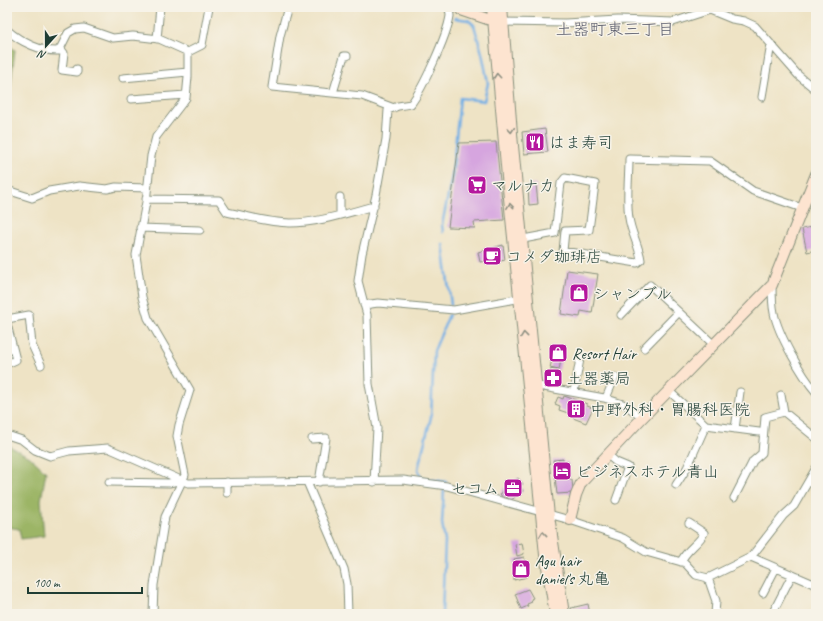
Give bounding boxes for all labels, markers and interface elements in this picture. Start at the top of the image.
district label: 土器町東三丁目 [556,19,675,40]
north arrow [26,26,66,66]
text: N [35,47,48,63]
one-way arrow [493,73,502,79]
one-way arrow [507,127,516,133]
restaurant icon: はま寿司 [524,131,546,153]
place label: はま寿司 [549,133,613,153]
supermarket icon: マルナカ [466,174,488,196]
place label: マルナカ [491,176,555,196]
one-way arrow [506,203,515,209]
cafe icon: コメダ珈琲店 [481,245,503,267]
place label: コメダ珈琲店 [506,247,602,267]
shop icon: シャンブル [568,282,590,304]
place label: シャンブル [593,284,672,304]
one-way arrow [520,332,529,338]
shop icon: Resort Hair [547,342,569,364]
place label: Resort Hair [572,344,638,364]
pharmacy icon: 土器薬局 [542,367,564,389]
place label: 土器薬局 [567,369,631,389]
building icon: 中野外科・胃腸科医院 [565,398,587,420]
place label: 中野外科・胃腸科医院 [590,400,750,420]
hotel icon: ビジネスホテル青山 [551,460,573,482]
place label: ビジネスホテル青山 [576,462,719,482]
office icon: セコム [502,477,524,499]
place label: セコム [451,479,499,499]
one-way arrow [538,531,547,537]
place label: Agu hair daniel's 丸亀 [535,551,610,589]
shop icon: Agu hair daniel's 丸亀 [510,558,532,580]
scale bar [28,569,142,595]
text: 100 m [34,575,61,591]

